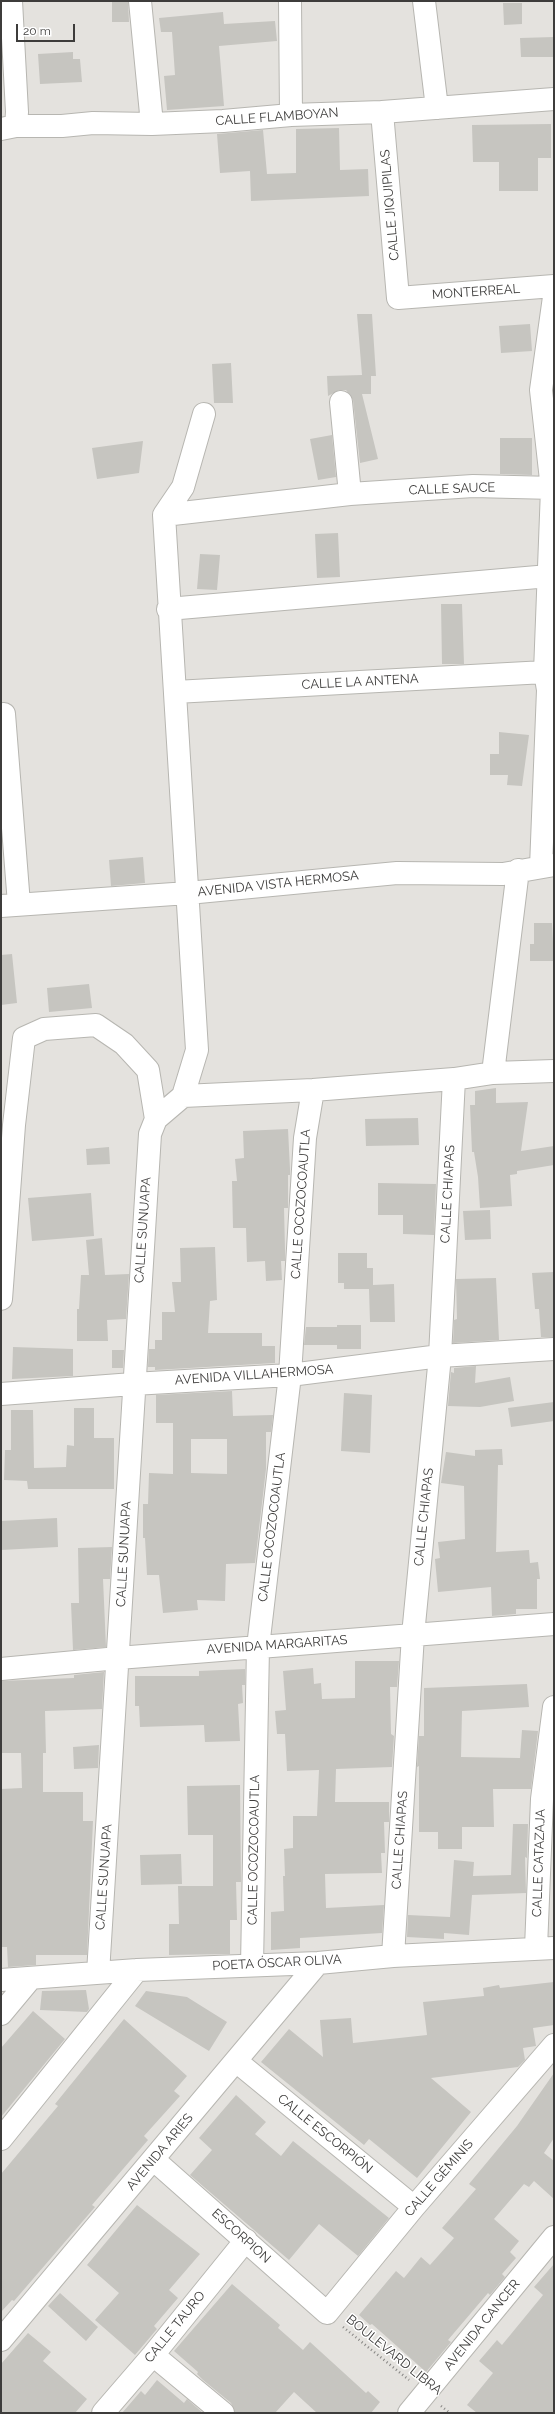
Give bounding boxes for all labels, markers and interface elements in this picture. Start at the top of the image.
scale bar [18,16,77,42]
text: 20 m [23,24,51,38]
street label: CALLE FLAMBOYAN [215,105,339,129]
street label: CALLE JIQUIPILAS [377,149,403,261]
street label: MONTERREAL [431,281,521,303]
street label: CALLE SAUCE [408,480,496,498]
street label: CALLE LA ANTENA [301,671,419,693]
street label: AVENIDA VISTA HERMOSA [197,868,359,900]
street label: CALLE OCOZOCOAUTLA [288,1128,314,1280]
street label: CALLE CHIAPAS [438,1144,458,1244]
street label: CALLE SUNUAPA [132,1177,154,1283]
street label: AVENIDA VILLAHERMOSA [174,1362,334,1388]
street label: CALLE OCOZOCOAUTLA [255,1451,289,1603]
street label: CALLE CHIAPAS [411,1467,437,1567]
street label: CALLE SUNUAPA [113,1501,135,1607]
street label: AVENIDA MARGARITAS [206,1632,348,1658]
street label: CALLE OCOZOCOAUTLA [245,1775,263,1925]
street label: CALLE CHIAPAS [389,1790,411,1890]
street label: CALLE CATAZAJA [529,1809,549,1917]
street label: CALLE SUNUAPA [93,1824,115,1930]
street label: POETA ÓSCAR OLIVA [212,1952,342,1974]
street label: CALLE ESCORPIÓN [274,2091,376,2177]
street label: AVENIDA ARIES [123,2110,197,2194]
street label: CALLE GÉMINIS [401,2136,477,2220]
street label: ESCORPION [208,2205,274,2267]
street label: AVENIDA CANCER [441,2277,523,2373]
street label: CALLE TAURO [141,2288,209,2366]
street label: BOULEVARD LIBRA [343,2312,445,2398]

